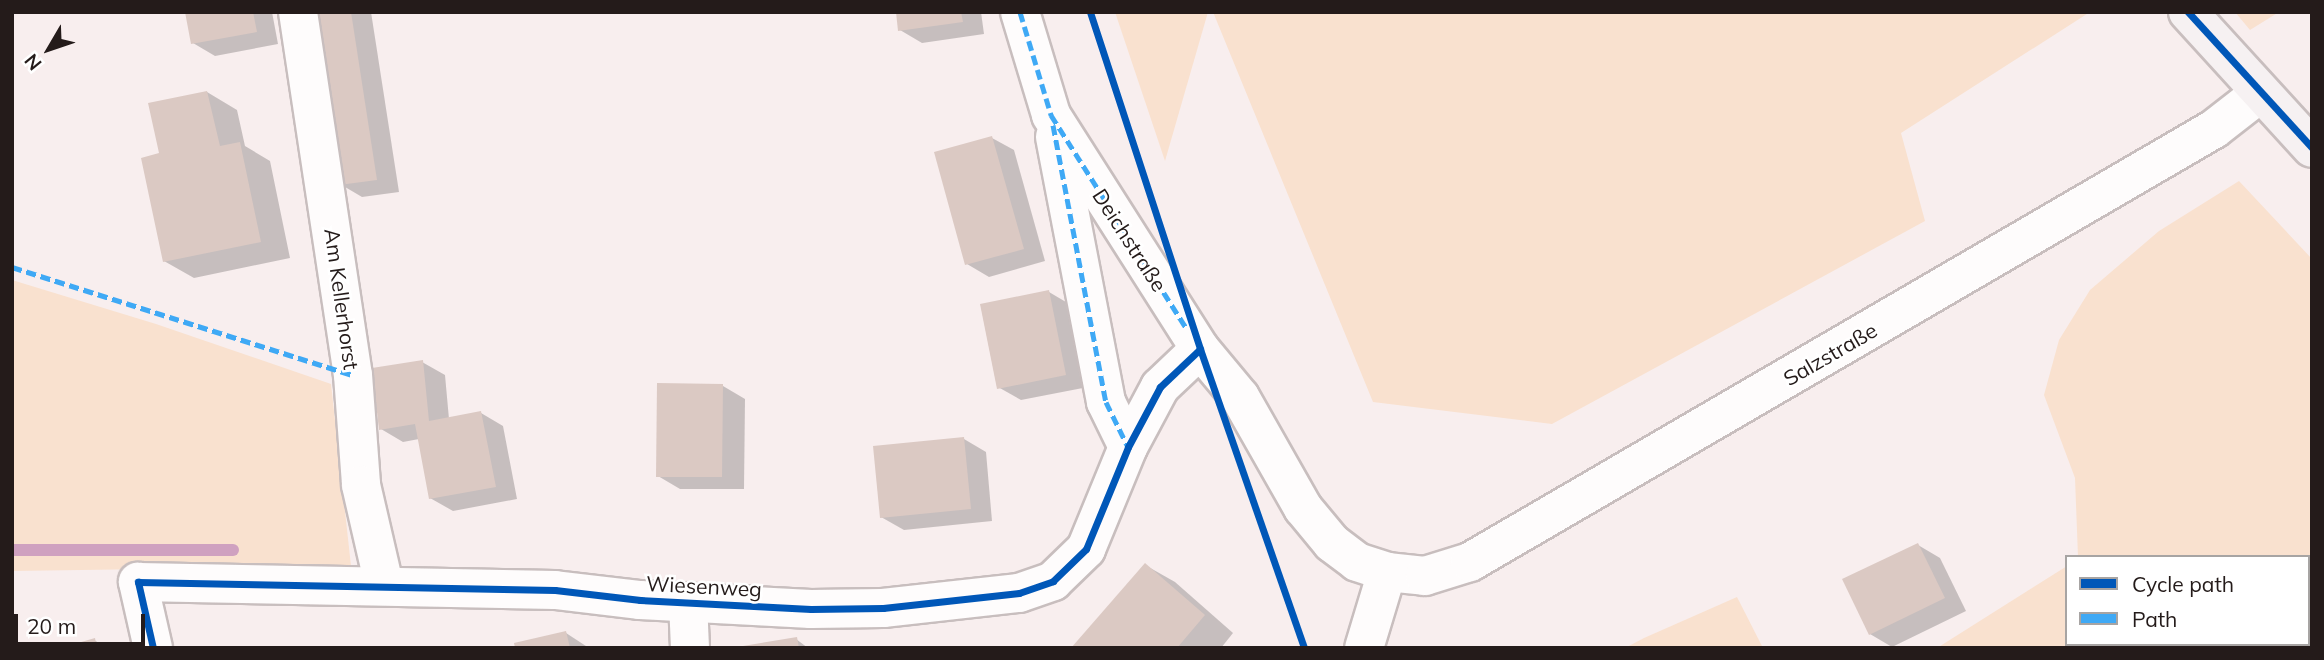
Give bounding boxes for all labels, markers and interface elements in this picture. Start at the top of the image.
north arrow [14,14,84,84]
text: N [19,49,47,75]
street label: Deichstraße [1087,184,1173,296]
street label: Am Kellerhorst [320,227,364,371]
street label: Salzstraße [1779,317,1881,391]
legend [2065,555,2310,646]
street label: Wiesenweg [645,570,763,602]
text: Cycle path [2132,571,2234,597]
scale bar [18,600,149,644]
text: Path [2132,606,2177,632]
text: 20 m [27,613,76,639]

